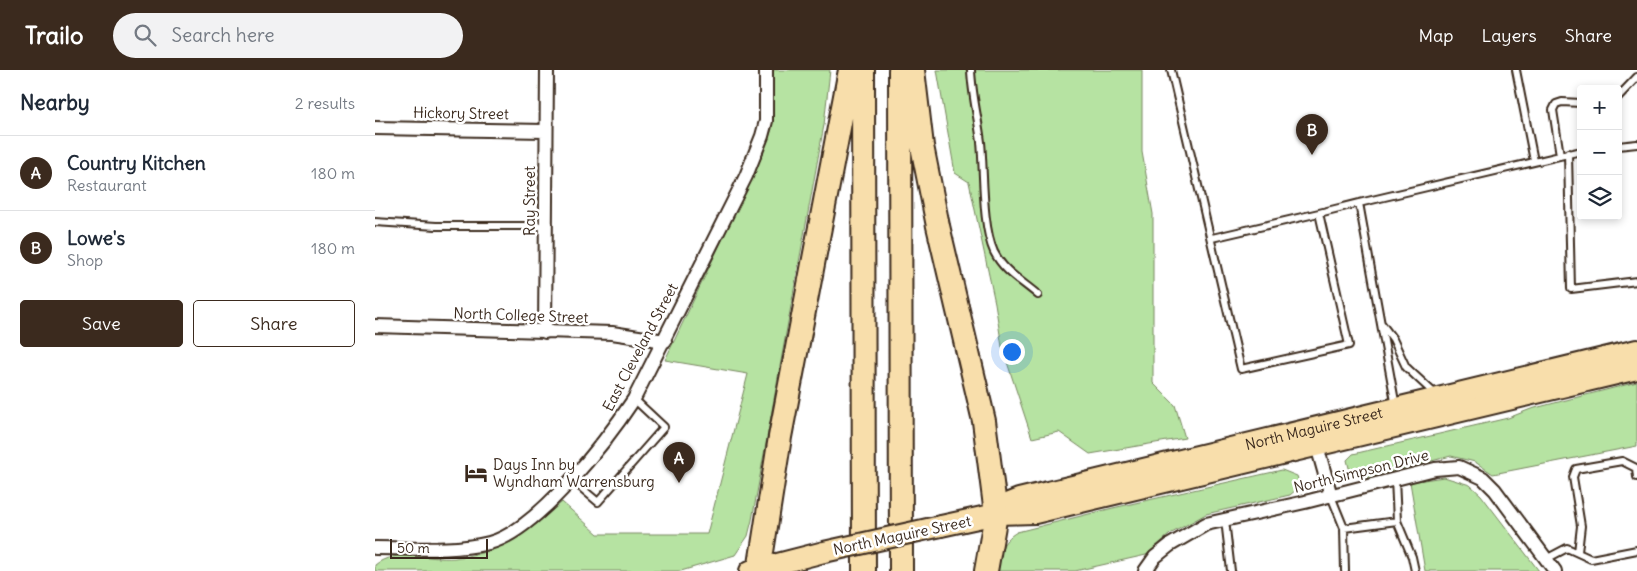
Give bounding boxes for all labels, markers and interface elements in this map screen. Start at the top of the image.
search box [113,13,463,58]
text: Trailo [25,20,83,50]
icon: search [131,21,159,49]
text: Search here [171,23,274,47]
text: Map [1418,24,1453,47]
text: Layers [1481,24,1537,47]
text: Share [1565,24,1612,47]
map controls [1577,85,1622,220]
button: + [1577,85,1622,130]
text: Nearby [20,89,90,116]
text: 2 results [295,93,355,113]
street label: Hickory Street [413,103,509,123]
pin: B [1296,114,1328,155]
button: − [1577,130,1622,175]
text: Country Kitchen [67,151,206,175]
text: A [31,163,41,183]
text: 180 m [311,163,355,183]
street label: Ray Street [520,166,539,236]
text: Restaurant [67,175,147,195]
button: layers [1577,175,1622,220]
text: Lowe's [67,226,125,250]
text: B [31,238,41,258]
text: 180 m [311,238,355,258]
text: Shop [67,250,103,270]
street label: East Cleveland Street [598,280,682,414]
button: Save [20,300,183,347]
button: Share [193,300,355,347]
street label: North College Street [453,303,589,327]
your location [999,339,1025,365]
street label: North Maguire Street [1243,402,1384,454]
pin: A [663,442,695,483]
street label: North Simpson Drive [1292,445,1430,497]
place label: Days Inn by Wyndham Warrensburg [493,455,655,491]
hotel icon: Days Inn by Wyndham Warrensburg [463,460,489,486]
street label: North Maguire Street [831,511,973,559]
scale bar [390,536,487,559]
text: 50 m [397,539,430,557]

